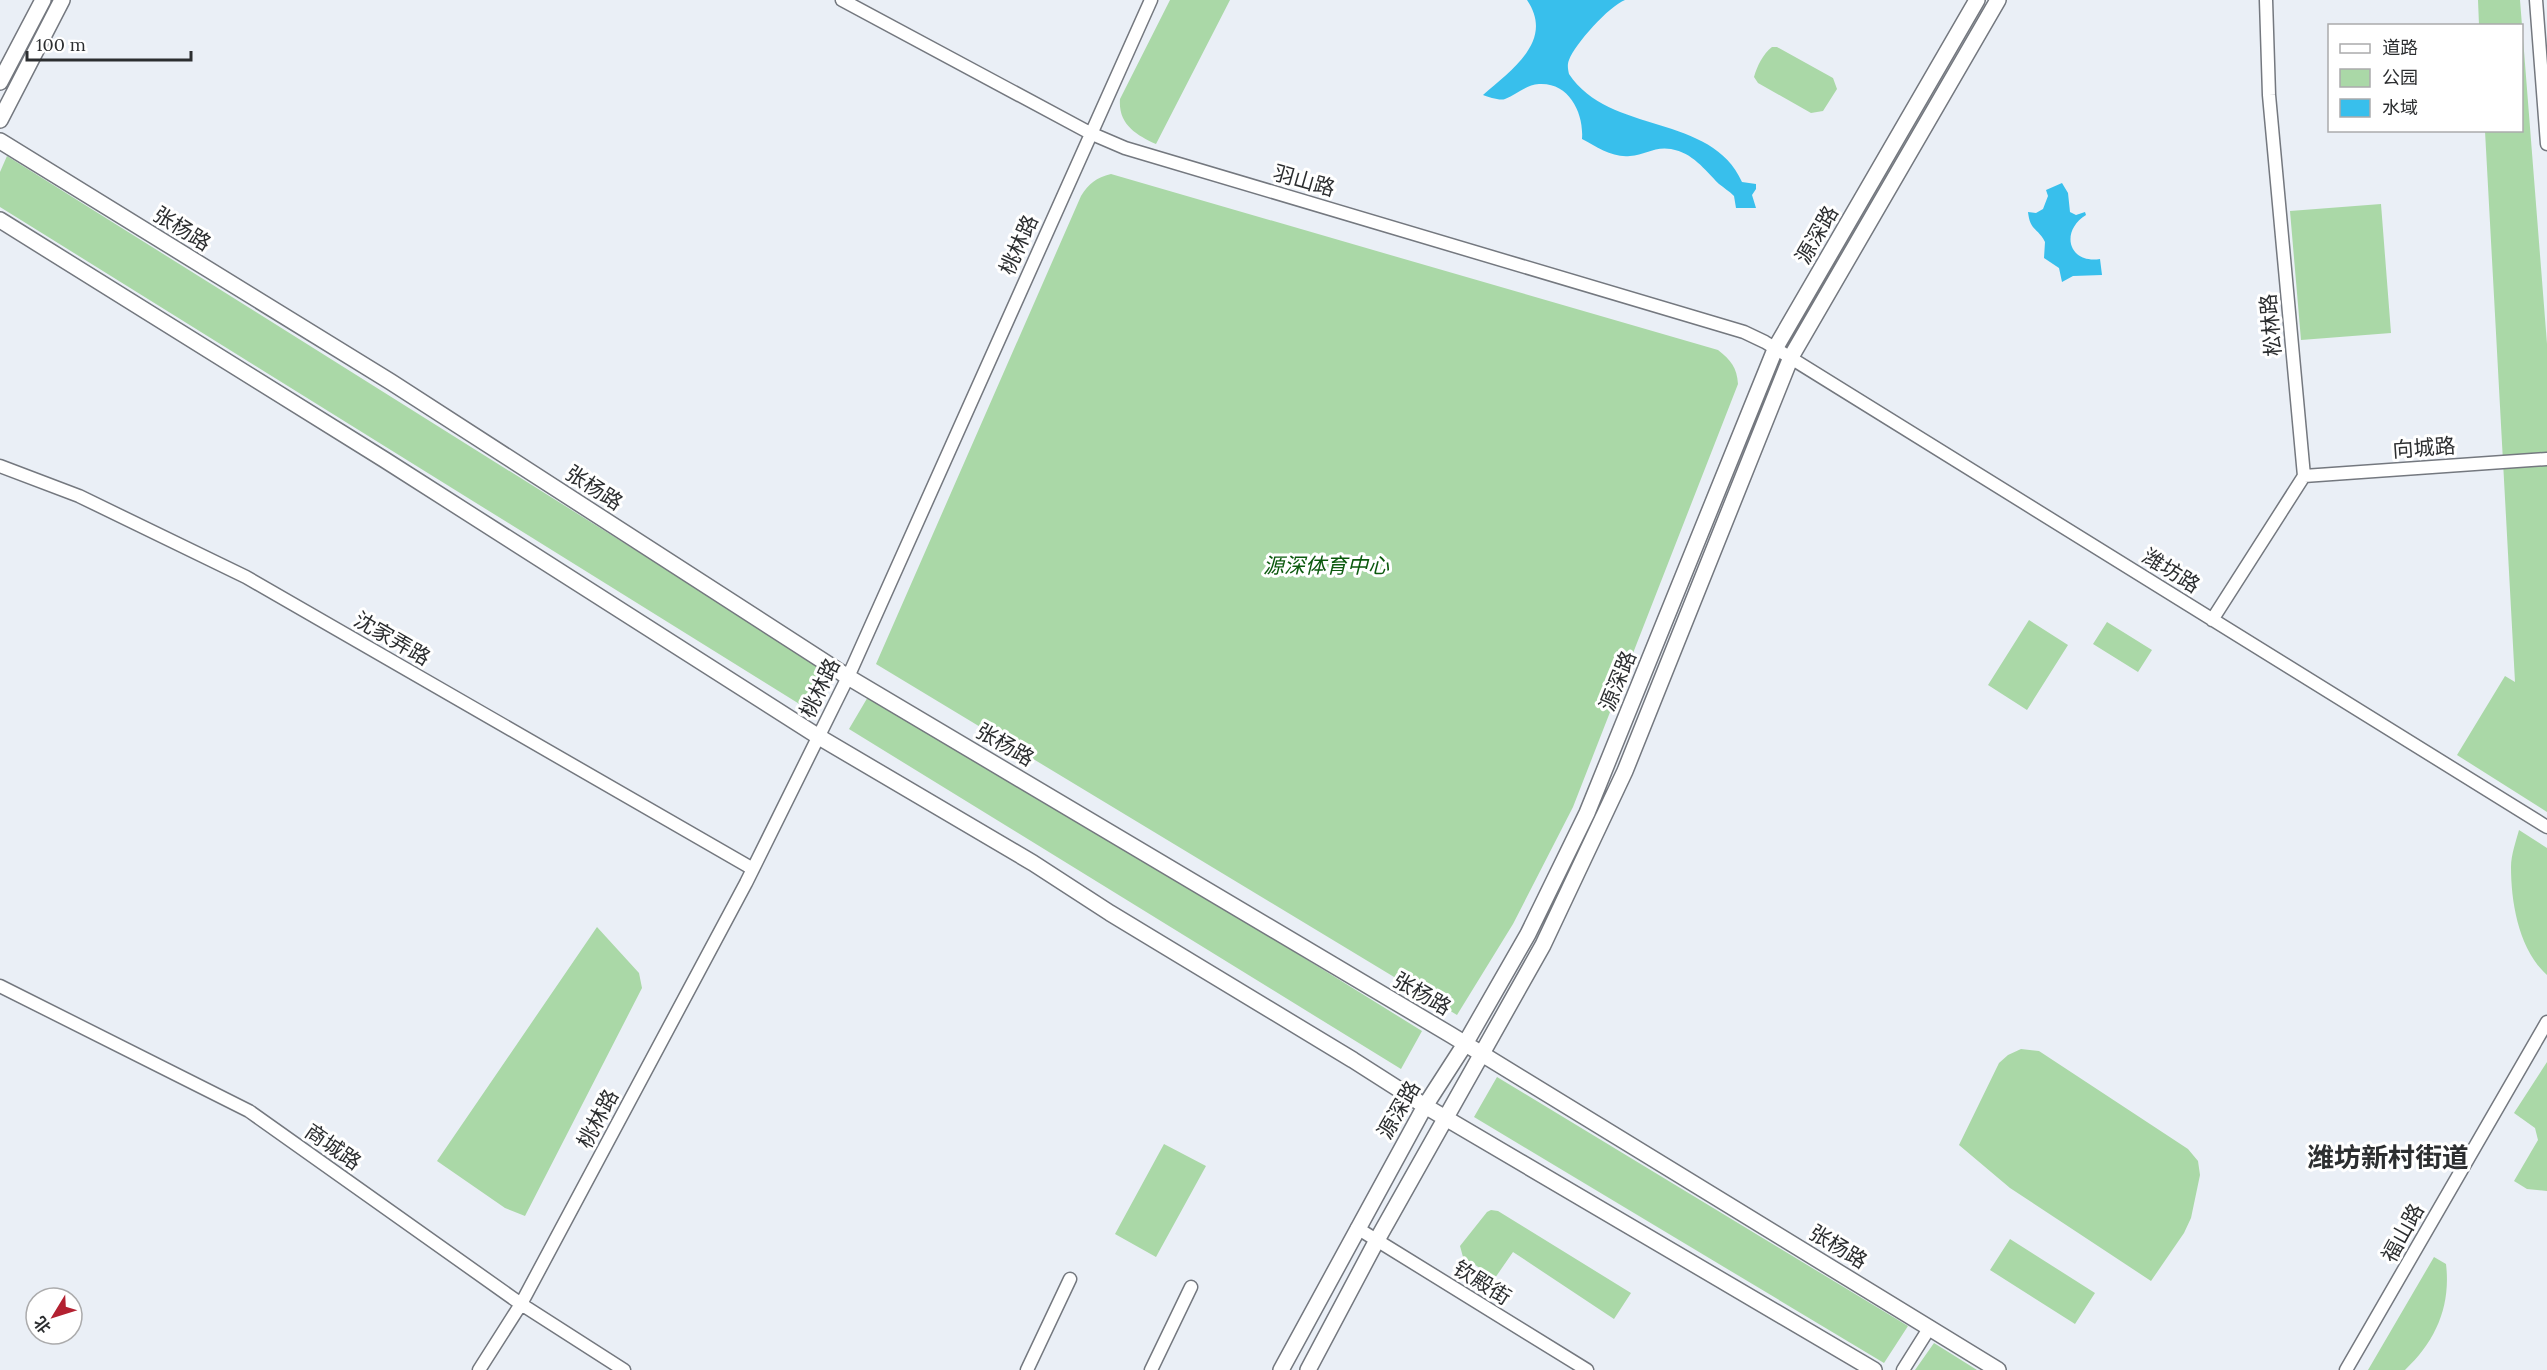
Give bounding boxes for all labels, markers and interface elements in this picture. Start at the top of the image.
scale bar [27,24,190,62]
legend [2328,24,2523,132]
text: 100 m [36,33,86,56]
text: 道路 [2382,36,2418,59]
text: 公园 [2382,66,2418,89]
text: 水域 [2382,96,2418,119]
street label: 羽山路 [1270,159,1338,202]
street label: 张杨路 [148,200,216,257]
street label: 源深路 [1789,201,1844,269]
street label: 桃林路 [993,211,1044,279]
street label: 松林路 [2254,292,2287,358]
street label: 向城路 [2392,432,2456,463]
street label: 张杨路 [561,459,628,516]
street label: 潍坊路 [2137,542,2205,599]
park label: 源深体育中心 [1263,552,1390,579]
street label: 沈家弄路 [349,606,435,671]
street label: 源深路 [1593,647,1642,715]
street label: 桃林路 [794,654,845,722]
street label: 张杨路 [971,717,1039,772]
street label: 张杨路 [1388,966,1456,1021]
street label: 源深路 [1371,1076,1426,1144]
street label: 桃林路 [571,1085,624,1153]
street label: 商城路 [300,1117,367,1176]
district label: 潍坊新村街道 [2307,1140,2469,1174]
street label: 福山路 [2375,1199,2430,1267]
street label: 张杨路 [1804,1219,1872,1274]
street label: 钦殿街 [1448,1254,1516,1311]
north arrow [24,1286,84,1346]
text: 北 [29,1313,55,1338]

